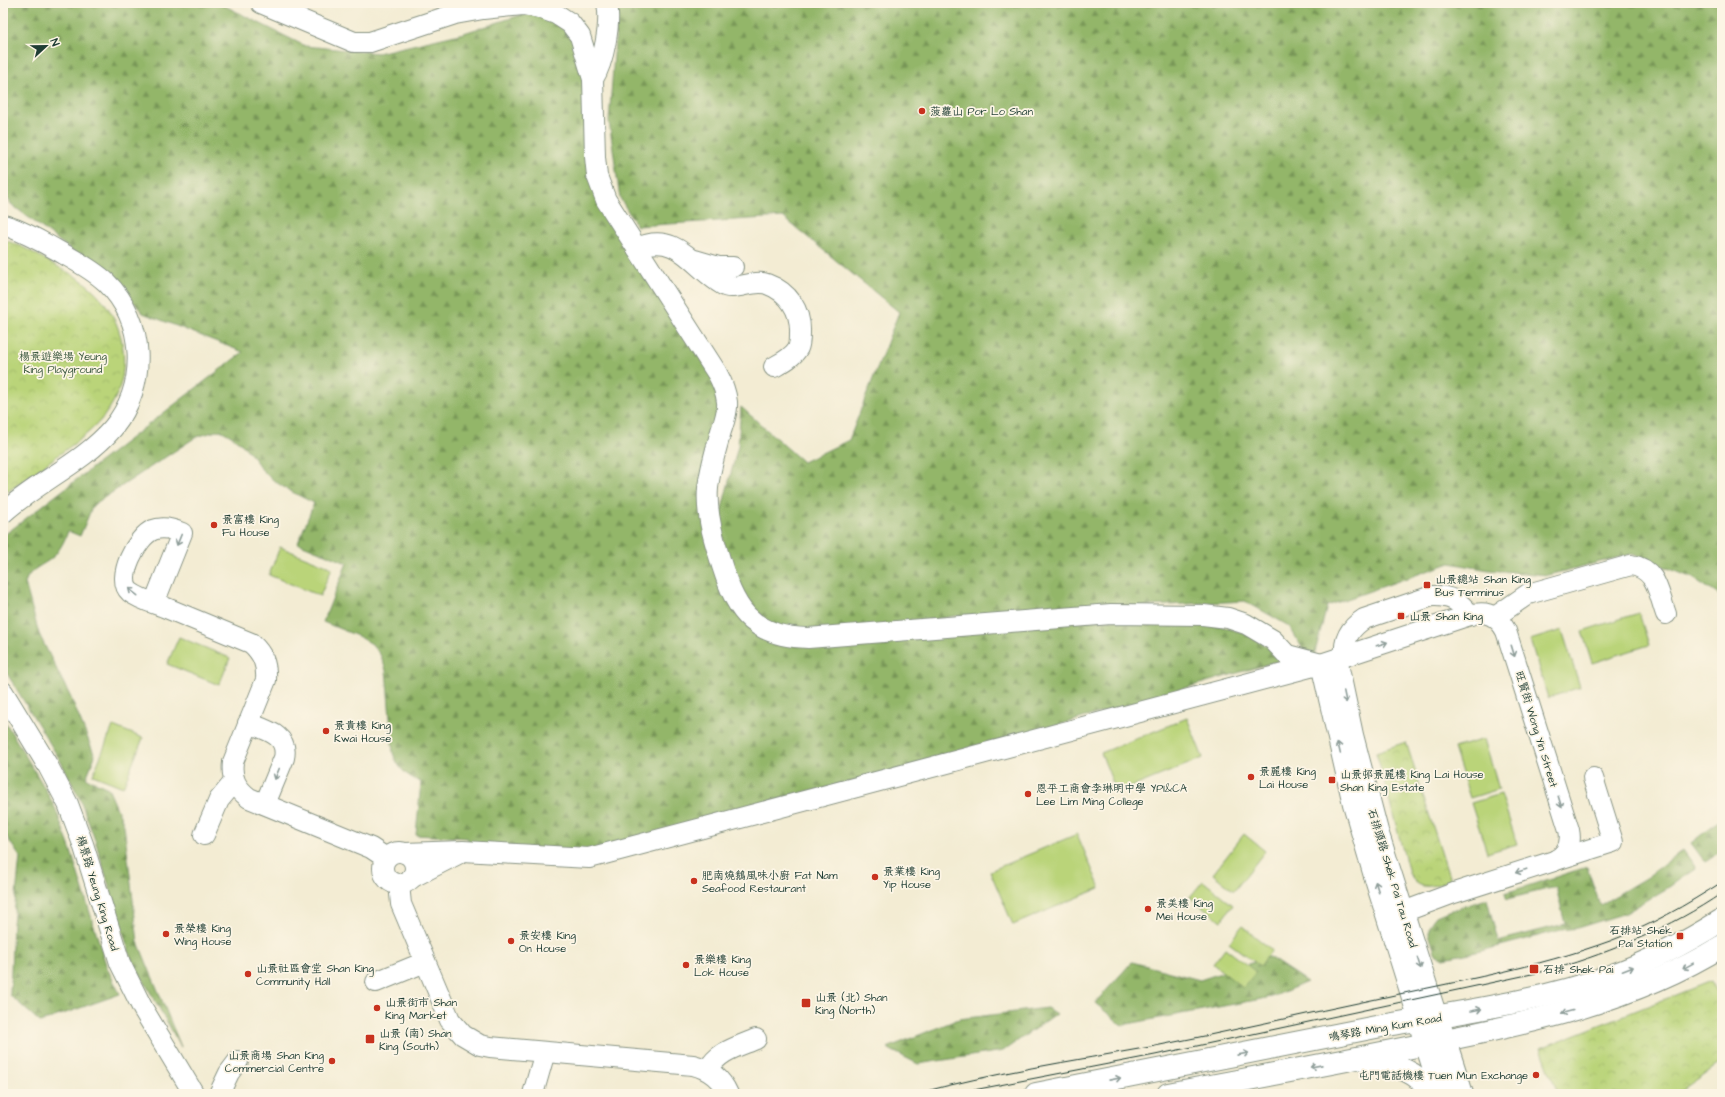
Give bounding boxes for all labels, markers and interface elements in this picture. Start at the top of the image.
north arrow [26,26,66,66]
text: N [47,36,63,49]
place label: 菠蘿山 Por Lo Shan [930,104,1033,119]
marker: 菠蘿山 Por Lo Shan [917,106,927,116]
park label: 楊景遊樂場 Yeung King Playground [19,349,107,378]
place label: 景富樓 King Fu House [222,512,279,540]
marker: 景富樓 King Fu House [209,520,219,530]
one-way arrow [175,534,182,546]
place label: 山景總站 Shan King Bus Terminus [1435,572,1531,600]
marker: 山景總站 Shan King Bus Terminus [1422,580,1432,590]
one-way arrow [127,588,138,596]
place label: 山景 Shan King [1409,609,1483,625]
marker: 山景 Shan King [1396,611,1406,621]
one-way arrow [1375,640,1388,647]
one-way arrow [1509,645,1517,657]
street label: 旺賢街 Wong Yin Street [1511,669,1562,790]
one-way arrow [1341,690,1349,703]
place label: 景貴樓 King Kwai House [334,718,391,746]
marker: 景貴樓 King Kwai House [321,726,331,736]
one-way arrow [1335,742,1342,755]
place label: 景麗樓 King Lai House [1259,764,1316,792]
place label: 山景邨景麗樓 King Lai House Shan King Estate [1340,767,1484,796]
one-way arrow [273,768,281,780]
marker: 景麗樓 King Lai House [1246,772,1256,782]
marker: 山景邨景麗樓 King Lai House Shan King Estate [1327,775,1337,785]
place label: 恩平工商會李琳明中學 YPI&CA Lee Lim Ming College [1036,781,1187,810]
marker: 恩平工商會李琳明中學 YPI&CA Lee Lim Ming College [1023,789,1033,799]
one-way arrow [1557,795,1564,808]
street label: 石排頭路 Shek Pai Tau Road [1364,807,1421,950]
street label: 楊景路 Yeung King Road [72,834,122,953]
place label: 景業樓 King Yip House [883,864,940,892]
place label: 肥南燒鵝風味小廚 Fat Nam Seafood Restaurant [702,868,838,896]
one-way arrow [1515,868,1528,875]
marker: 景業樓 King Yip House [870,872,880,882]
marker: 肥南燒鵝風味小廚 Fat Nam Seafood Restaurant [689,876,699,886]
one-way arrow [1373,881,1380,894]
place label: 景美樓 King Mei House [1156,896,1213,924]
marker: 景美樓 King Mei House [1143,904,1153,914]
place label: 景榮樓 King Wing House [174,921,232,950]
place label: 石排站 Shek Pai Station [1609,923,1672,951]
place label: 景安樓 King On House [519,928,576,956]
marker: 景榮樓 King Wing House [161,929,171,939]
marker: 石排站 Shek Pai Station [1675,931,1685,941]
marker: 景安樓 King On House [506,936,516,946]
place label: 景樂樓 King Lok House [694,952,751,980]
one-way arrow [1416,956,1424,968]
marker: 景樂樓 King Lok House [681,960,691,970]
place label: 山景社區會堂 Shan King Community Hall [256,961,374,990]
place label: 石排 Shek Pai [1543,962,1614,977]
one-way arrow [1682,962,1694,970]
marker: 石排 Shek Pai [1528,963,1540,975]
one-way arrow [1622,964,1634,972]
marker: 山景社區會堂 Shan King Community Hall [243,969,253,979]
place label: 山景 (北) Shan King (North) [815,990,888,1019]
place label: 山景街市 Shan King Market [385,995,458,1024]
marker: 山景 (北) Shan King (North) [800,997,812,1009]
marker: 山景街市 Shan King Market [372,1003,382,1013]
one-way arrow [1469,1005,1482,1013]
one-way arrow [1561,1008,1574,1016]
street label: 鳴琴路 Ming Kum Road [1328,1010,1443,1046]
place label: 山景 (南) Shan King (South) [379,1026,452,1055]
marker: 山景 (南) Shan King (South) [364,1033,376,1045]
place label: 山景商場 Shan King Commercial Centre [225,1048,324,1076]
one-way arrow [1236,1049,1249,1057]
marker: 山景商場 Shan King Commercial Centre [327,1056,337,1066]
one-way arrow [1310,1063,1323,1071]
place label: 屯門電話機樓 Tuen Mun Exchange [1358,1068,1528,1084]
marker: 屯門電話機樓 Tuen Mun Exchange [1531,1070,1541,1080]
one-way arrow [1108,1074,1121,1082]

